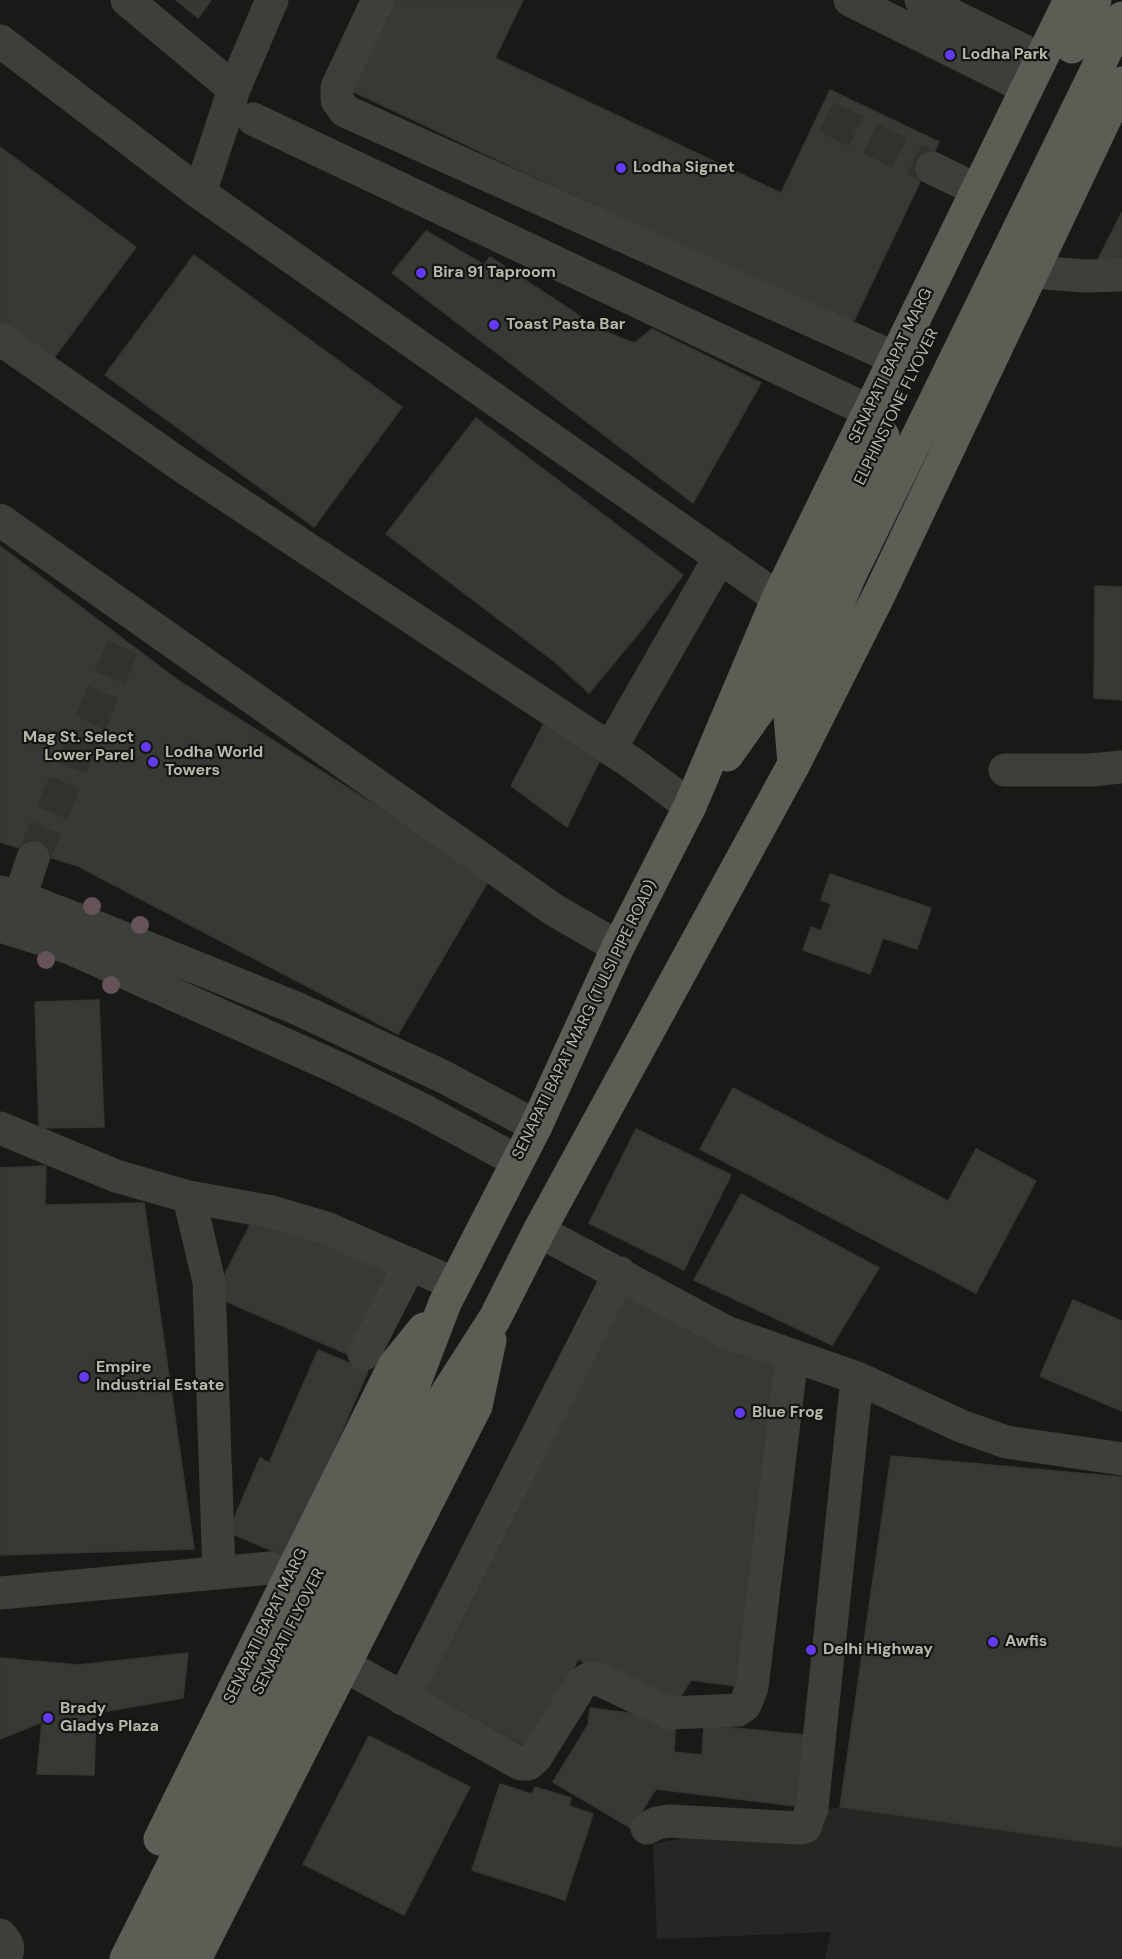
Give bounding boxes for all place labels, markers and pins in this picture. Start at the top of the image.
place label: Lodha Park [962,45,1048,65]
marker: Lodha Park [943,48,957,62]
place label: Lodha Signet [633,158,735,178]
marker: Lodha Signet [614,161,628,175]
place label: Bira 91 Taproom [433,263,556,283]
marker: Bira 91 Taproom [414,266,428,280]
place label: Toast Pasta Bar [506,315,625,335]
marker: Toast Pasta Bar [487,318,501,332]
place label: Mag St. Select Lower Parel [23,728,134,766]
marker: Mag St. Select Lower Parel [139,740,153,754]
place label: Lodha World Towers [165,743,263,781]
marker: Lodha World Towers [146,755,160,769]
place label: Empire Industrial Estate [96,1358,224,1396]
marker: Empire Industrial Estate [77,1370,91,1384]
place label: Blue Frog [752,1403,824,1423]
marker: Blue Frog [733,1406,747,1420]
place label: Awfis [1005,1632,1047,1652]
marker: Awfis [986,1635,1000,1649]
place label: Delhi Highway [823,1640,933,1660]
marker: Delhi Highway [804,1643,818,1657]
place label: Brady Gladys Plaza [60,1699,159,1737]
marker: Brady Gladys Plaza [41,1711,55,1725]

